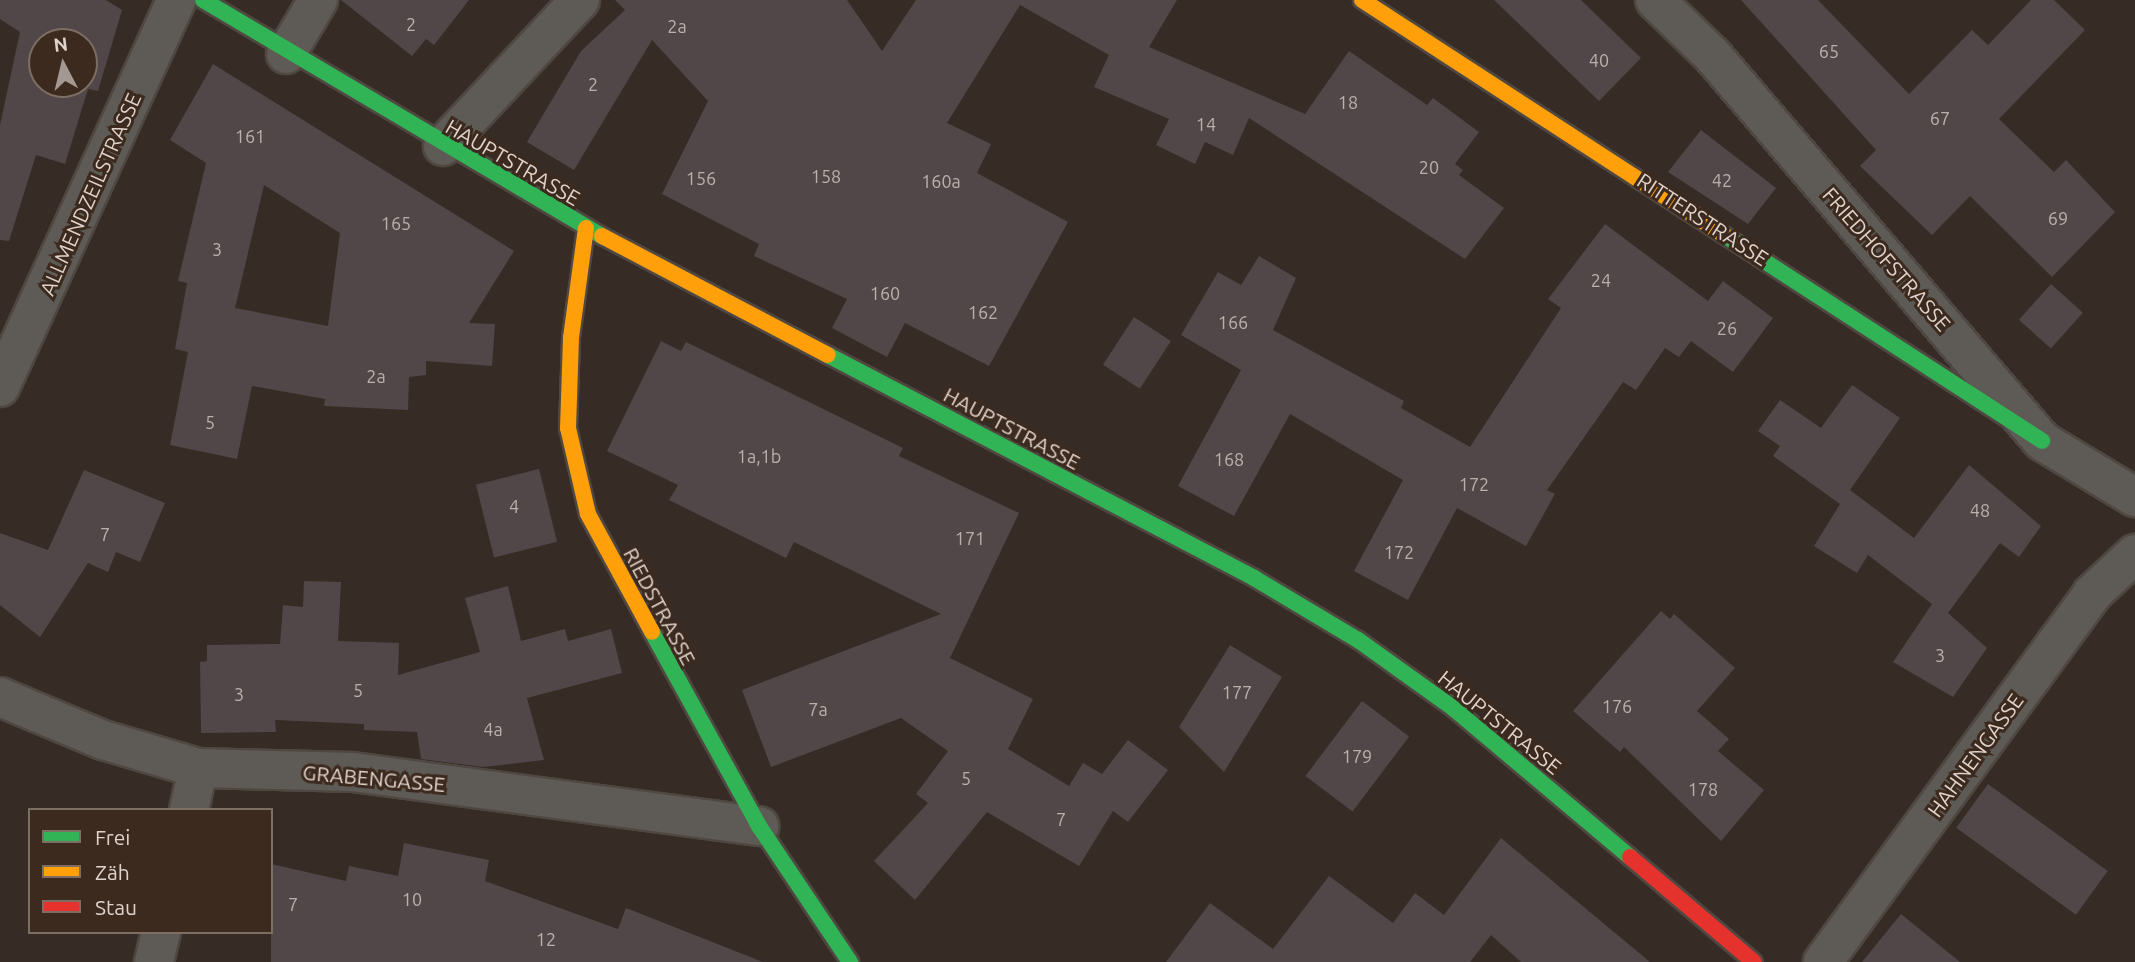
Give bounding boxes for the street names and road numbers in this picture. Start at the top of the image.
street label: ALLMENDZEILSTRASSE [34,89,146,299]
street label: HAUPTSTRASSE [441,113,585,211]
street label: RITTERSTRASSE [1633,167,1773,271]
street label: FRIEDHOFSTRASSE [1818,182,1956,336]
street label: HAUPTSTRASSE [939,381,1085,475]
street label: RIEDSTRASSE [619,543,701,669]
street label: HAUPTSTRASSE [1433,665,1567,779]
street label: HAHNENGASSE [1922,688,2028,822]
street label: GRABENGASSE [302,759,446,797]

